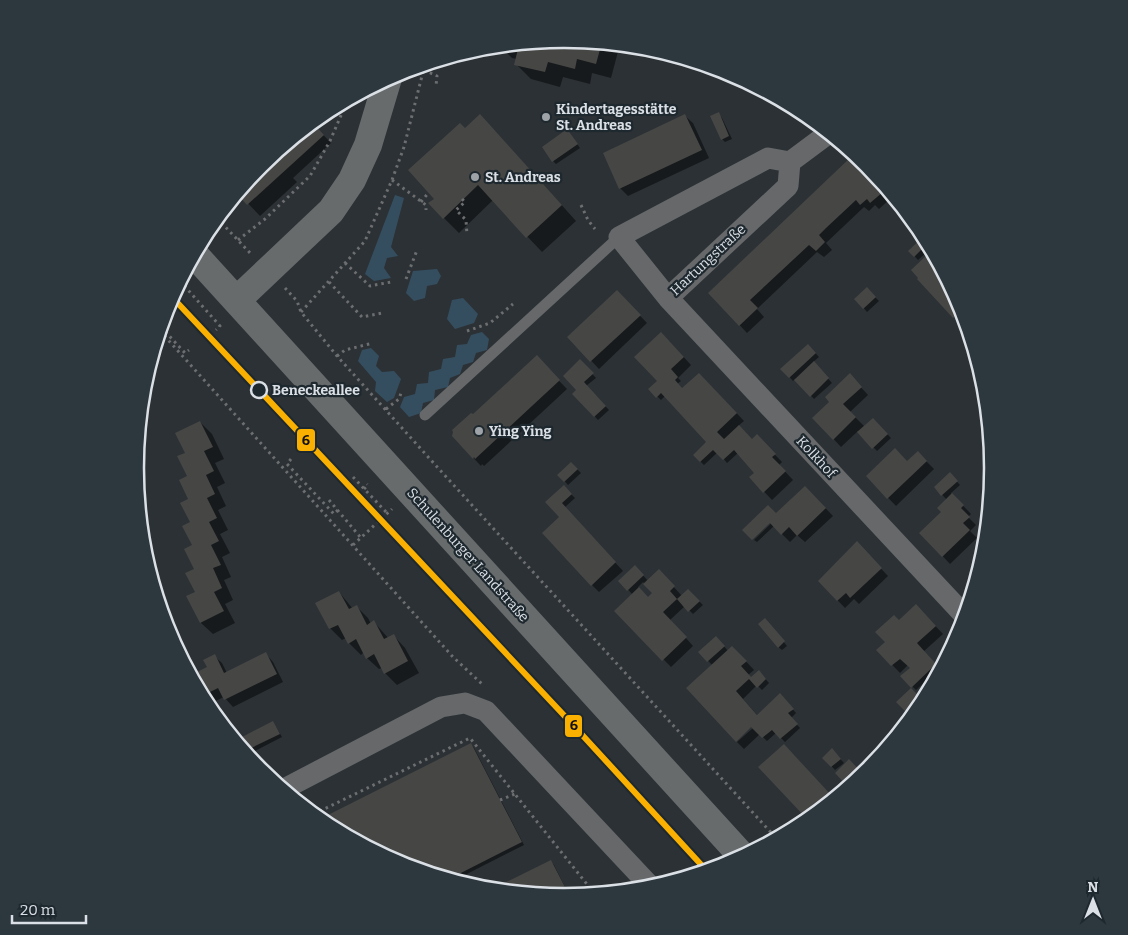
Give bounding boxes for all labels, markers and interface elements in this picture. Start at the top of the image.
place label: Kindertagesstätte St. Andreas [556,101,677,134]
marker: Kindertagesstätte St. Andreas [540,111,552,123]
place label: St. Andreas [485,169,561,186]
marker: St. Andreas [469,171,481,183]
street label: Hartungstraße [667,221,749,299]
marker: Beneckeallee [250,381,268,399]
place label: Beneckeallee [272,382,360,399]
place label: Ying Ying [489,423,552,440]
marker: Ying Ying [473,425,485,437]
line badge: 6 [296,428,316,452]
text: 6 [302,432,310,449]
street label: Kolkhof [792,433,840,482]
street label: Schulenburger Landstraße [403,485,533,625]
line badge: 6 [564,714,583,738]
text: 6 [570,717,578,734]
north arrow [1068,875,1118,925]
text: N [1088,879,1099,896]
scale bar [12,892,86,924]
text: 20 m [20,901,56,919]

